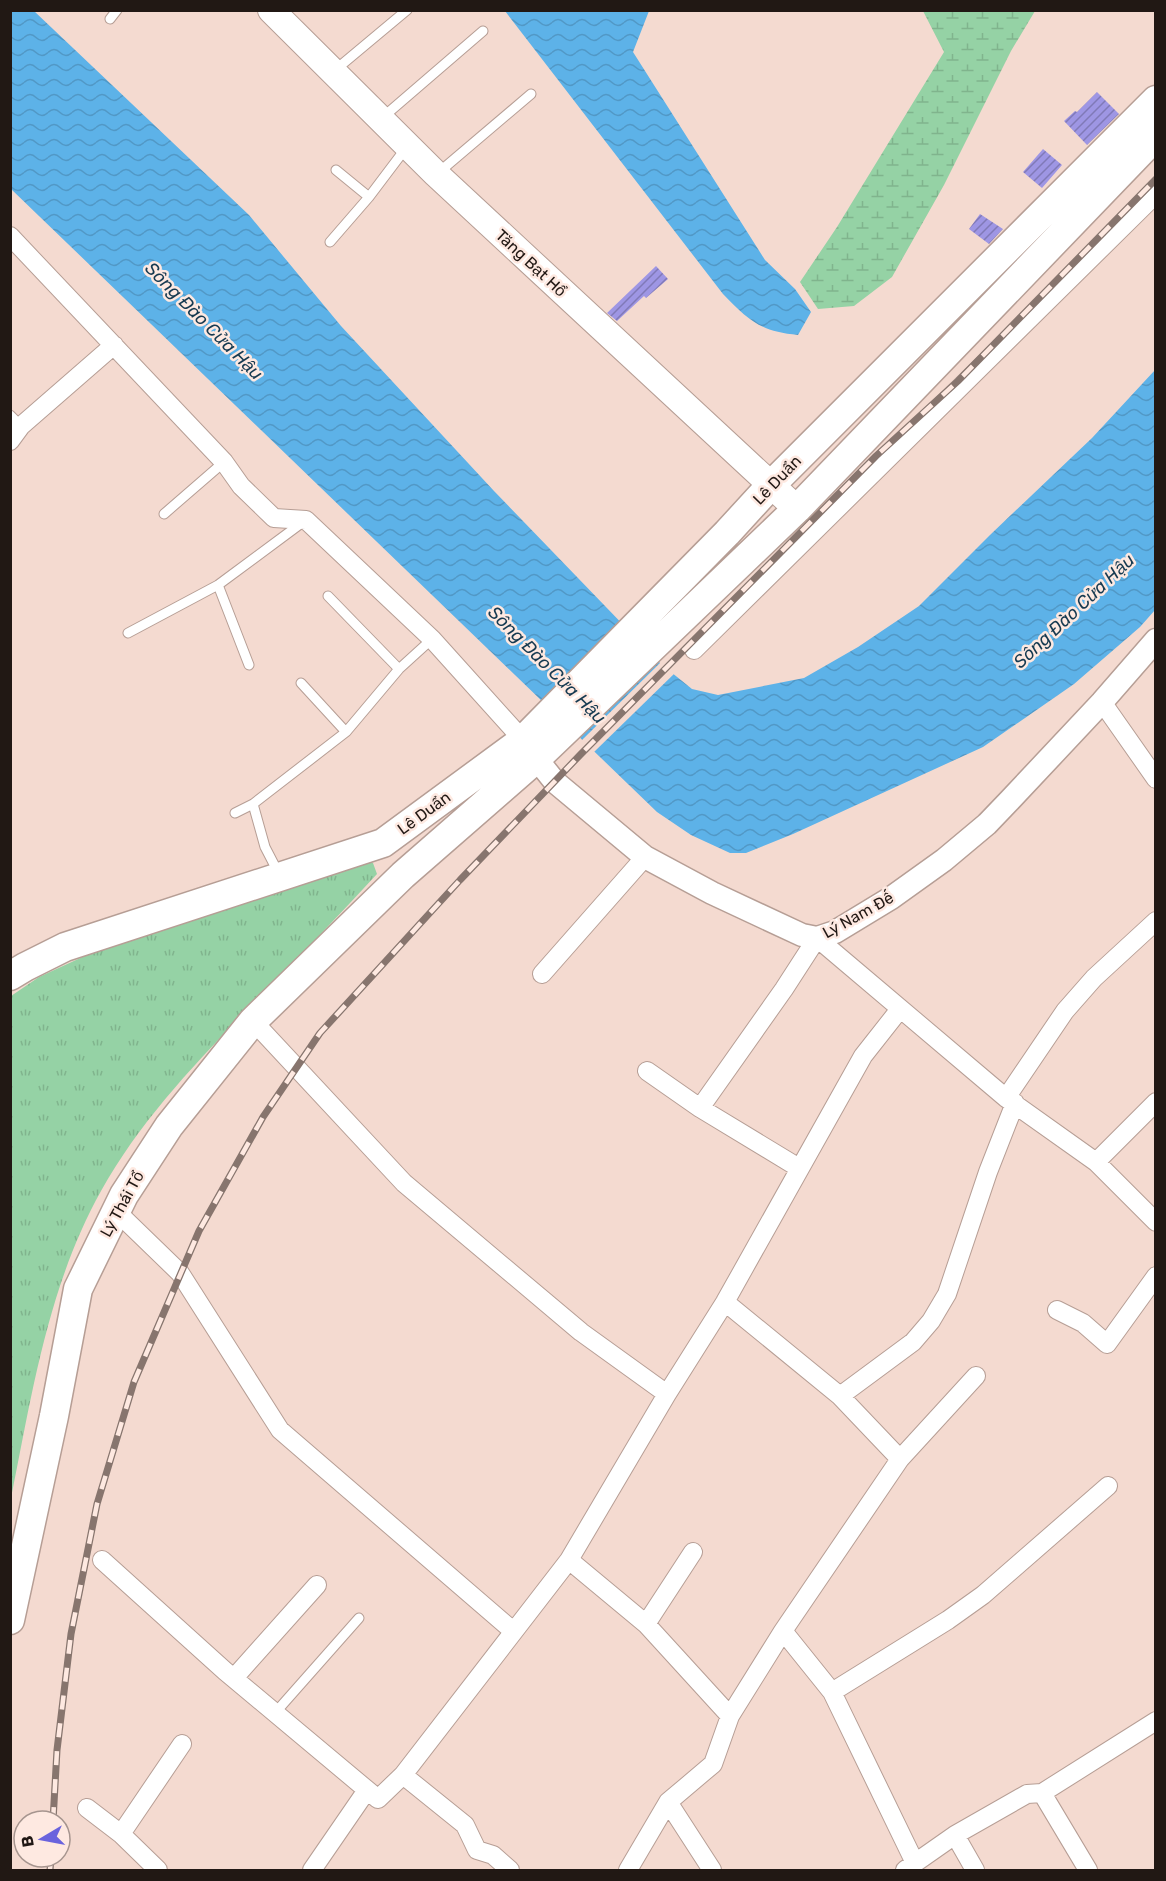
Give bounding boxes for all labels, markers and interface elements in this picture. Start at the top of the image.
street label: Tăng Bạt Hổ [492,225,570,301]
water label: Sông Đào Cửa Hậu [140,257,268,385]
street label: Lê Duẩn [749,451,805,509]
water label: Sông Đào Cửa Hậu [1009,549,1139,673]
water label: Sông Đào Cửa Hậu [483,601,611,729]
street label: Lê Duẩn [394,787,454,839]
street label: Lý Nam Đế [819,887,897,942]
street label: Lý Thái Tổ [96,1168,148,1240]
north arrow [12,1809,72,1869]
text: B [17,1834,38,1849]

